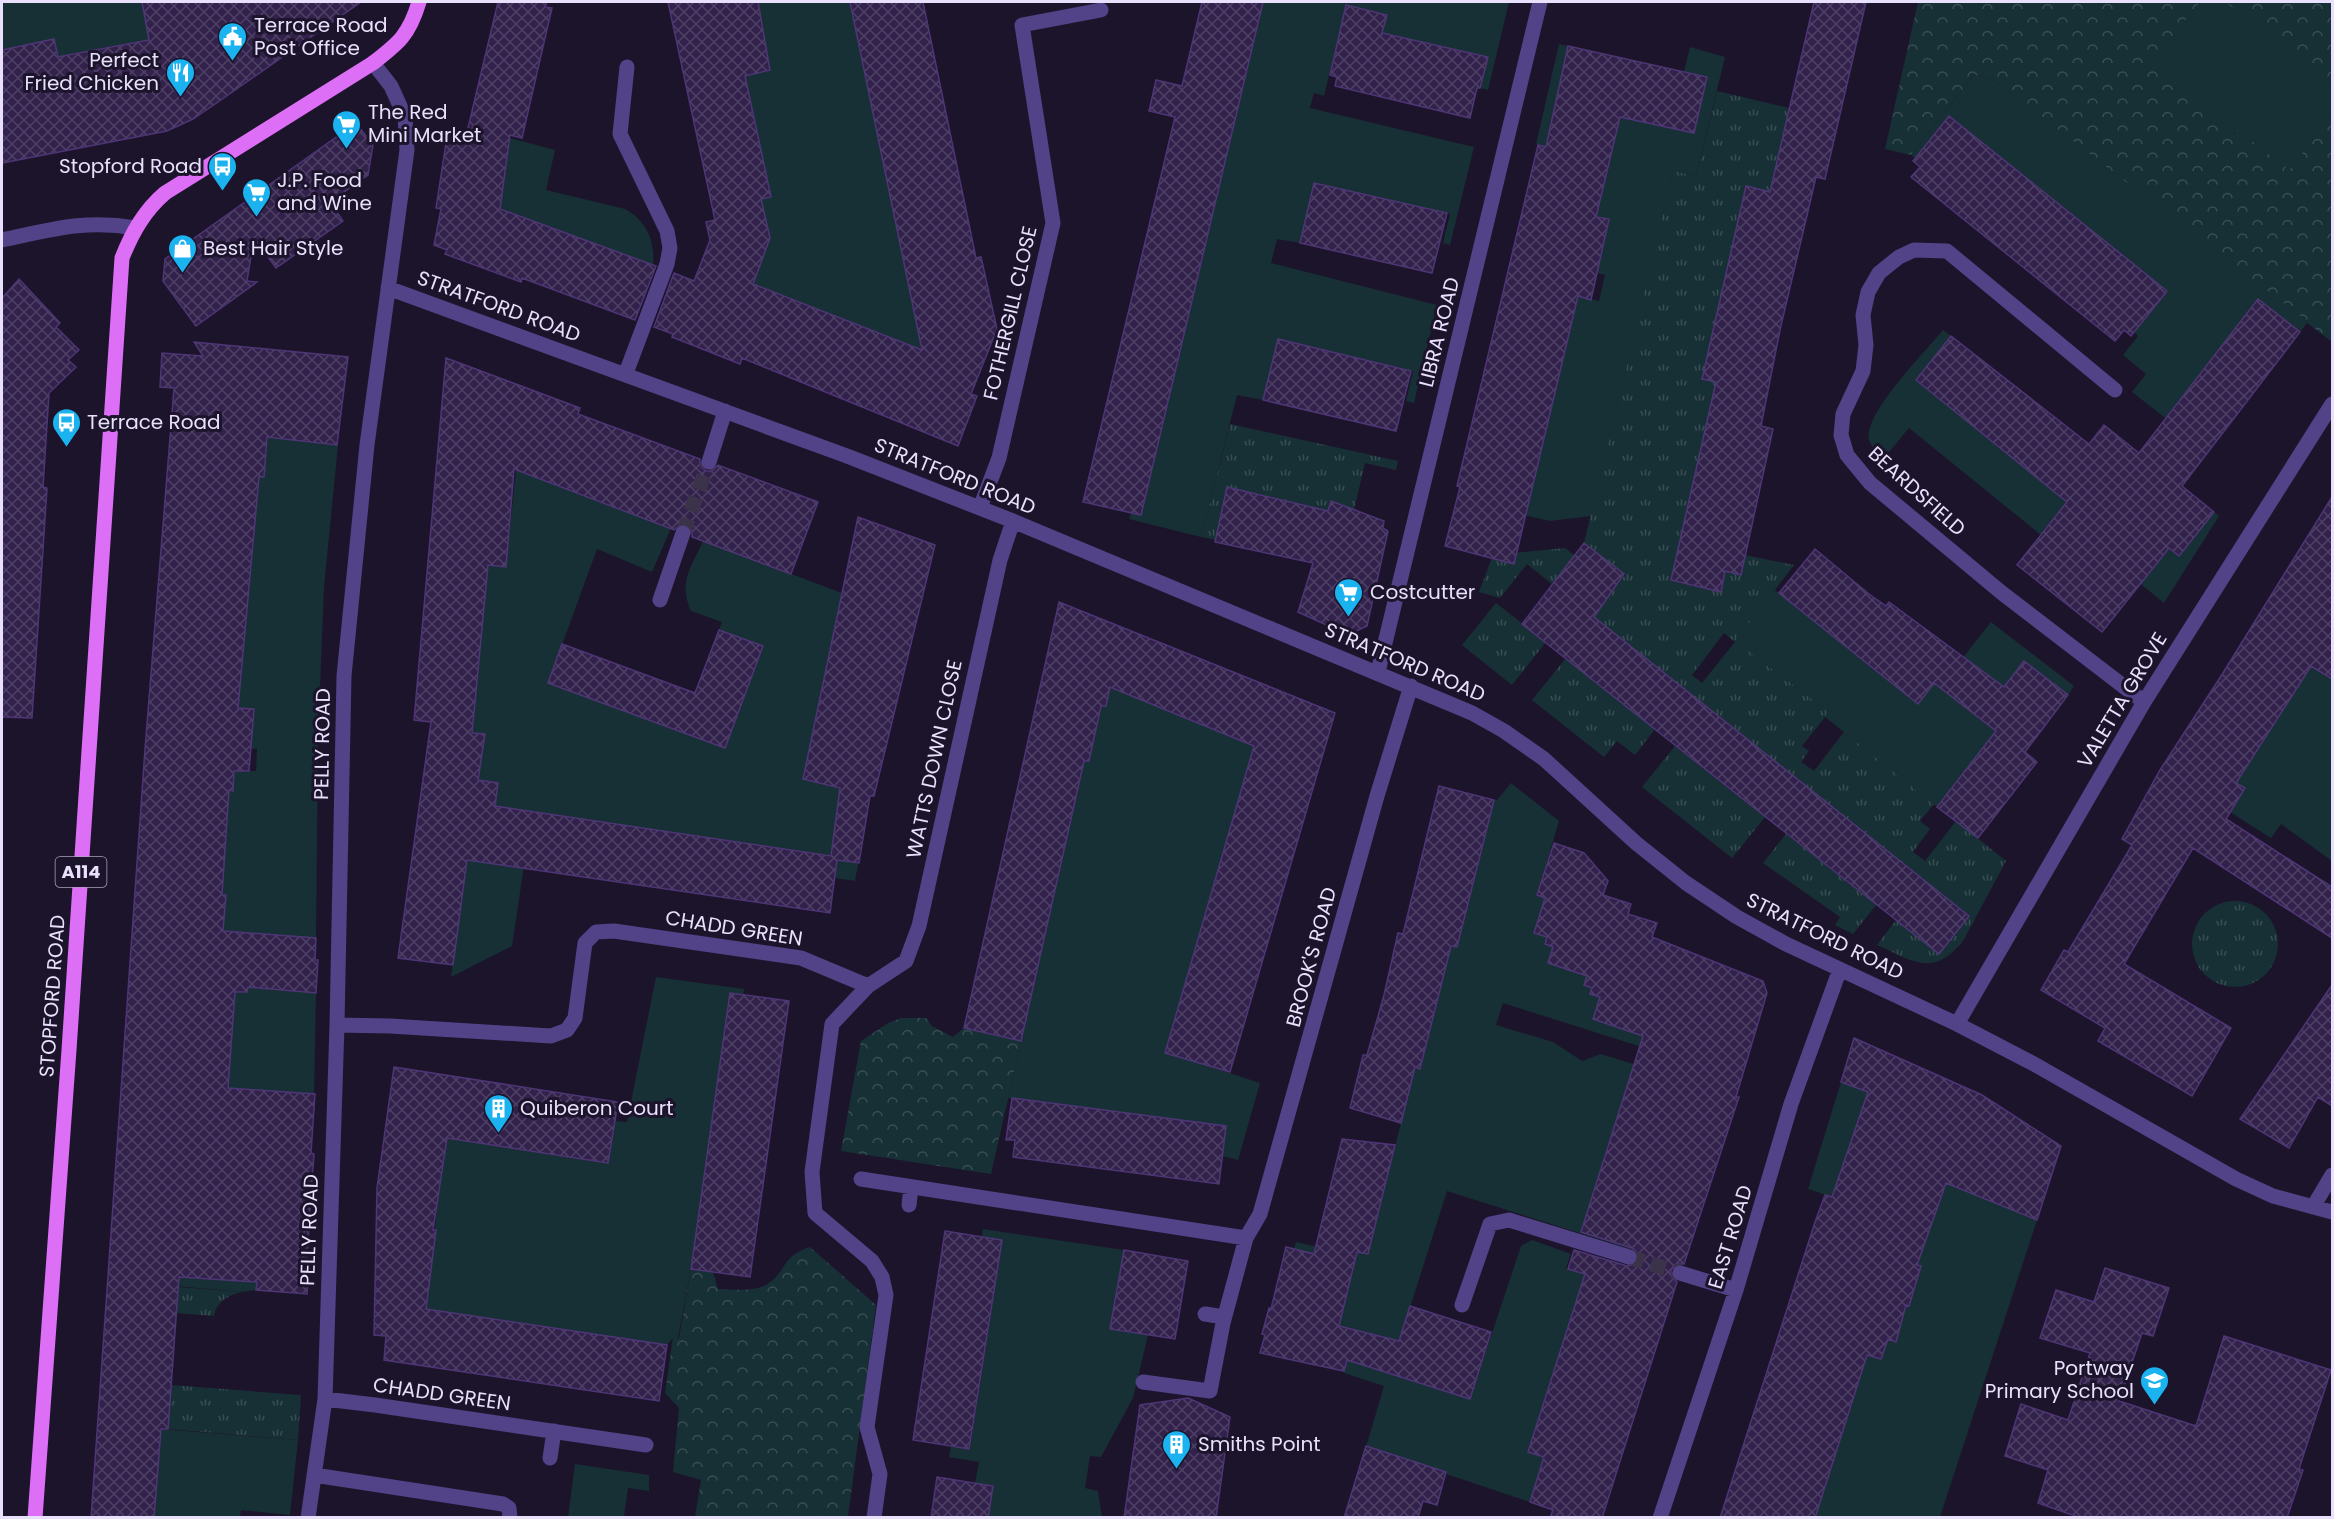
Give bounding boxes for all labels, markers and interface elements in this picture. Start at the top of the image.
place label: Terrace Road Post Office [254,11,388,62]
public building icon: Terrace Road Post Office [217,20,249,62]
place label: Perfect Fried Chicken [24,46,159,97]
restaurant icon: Perfect Fried Chicken [164,56,196,98]
place label: The Red Mini Market [368,98,481,149]
supermarket icon: The Red Mini Market [331,108,363,150]
bus stop icon: Stopford Road [207,150,239,192]
place label: Stopford Road [59,152,202,180]
place label: J.P. Food and Wine [277,166,372,217]
supermarket icon: J.P. Food and Wine [240,176,272,218]
street label: FOTHERGILL CLOSE [976,223,1044,403]
shop icon: Best Hair Style [166,232,198,274]
place label: Best Hair Style [203,234,343,262]
street label: STRATFORD ROAD [413,263,585,349]
street label: LIBRA ROAD [1412,274,1466,390]
bus stop icon: Terrace Road [50,406,82,448]
place label: Terrace Road [87,408,221,436]
street label: STRATFORD ROAD [870,431,1040,521]
street label: BEARDSFIELD [1862,440,1972,542]
supermarket icon: Costcutter [1333,576,1365,618]
place label: Costcutter [1370,578,1475,606]
street label: STRATFORD ROAD [1320,616,1490,708]
street label: VALETTA GROVE [2070,627,2174,773]
street label: WATTS DOWN CLOSE [899,657,969,861]
street label: PELLY ROAD [307,688,337,800]
road number: A114 [56,857,106,887]
street label: BROOK'S ROAD [1279,884,1343,1030]
street label: STRATFORD ROAD [1742,886,1908,986]
street label: CHADD GREEN [663,903,805,953]
street label: STOPFORD ROAD [32,914,72,1078]
building icon: Quiberon Court [483,1092,515,1134]
place label: Quiberon Court [520,1094,674,1122]
street label: PELLY ROAD [293,1174,325,1286]
street label: EAST ROAD [1701,1182,1759,1292]
place label: Portway Primary School [1985,1354,2134,1405]
school or university icon: Portway Primary School [2139,1364,2171,1406]
street label: CHADD GREEN [371,1370,513,1418]
building icon: Smiths Point [1161,1428,1193,1470]
place label: Smiths Point [1198,1430,1321,1458]

